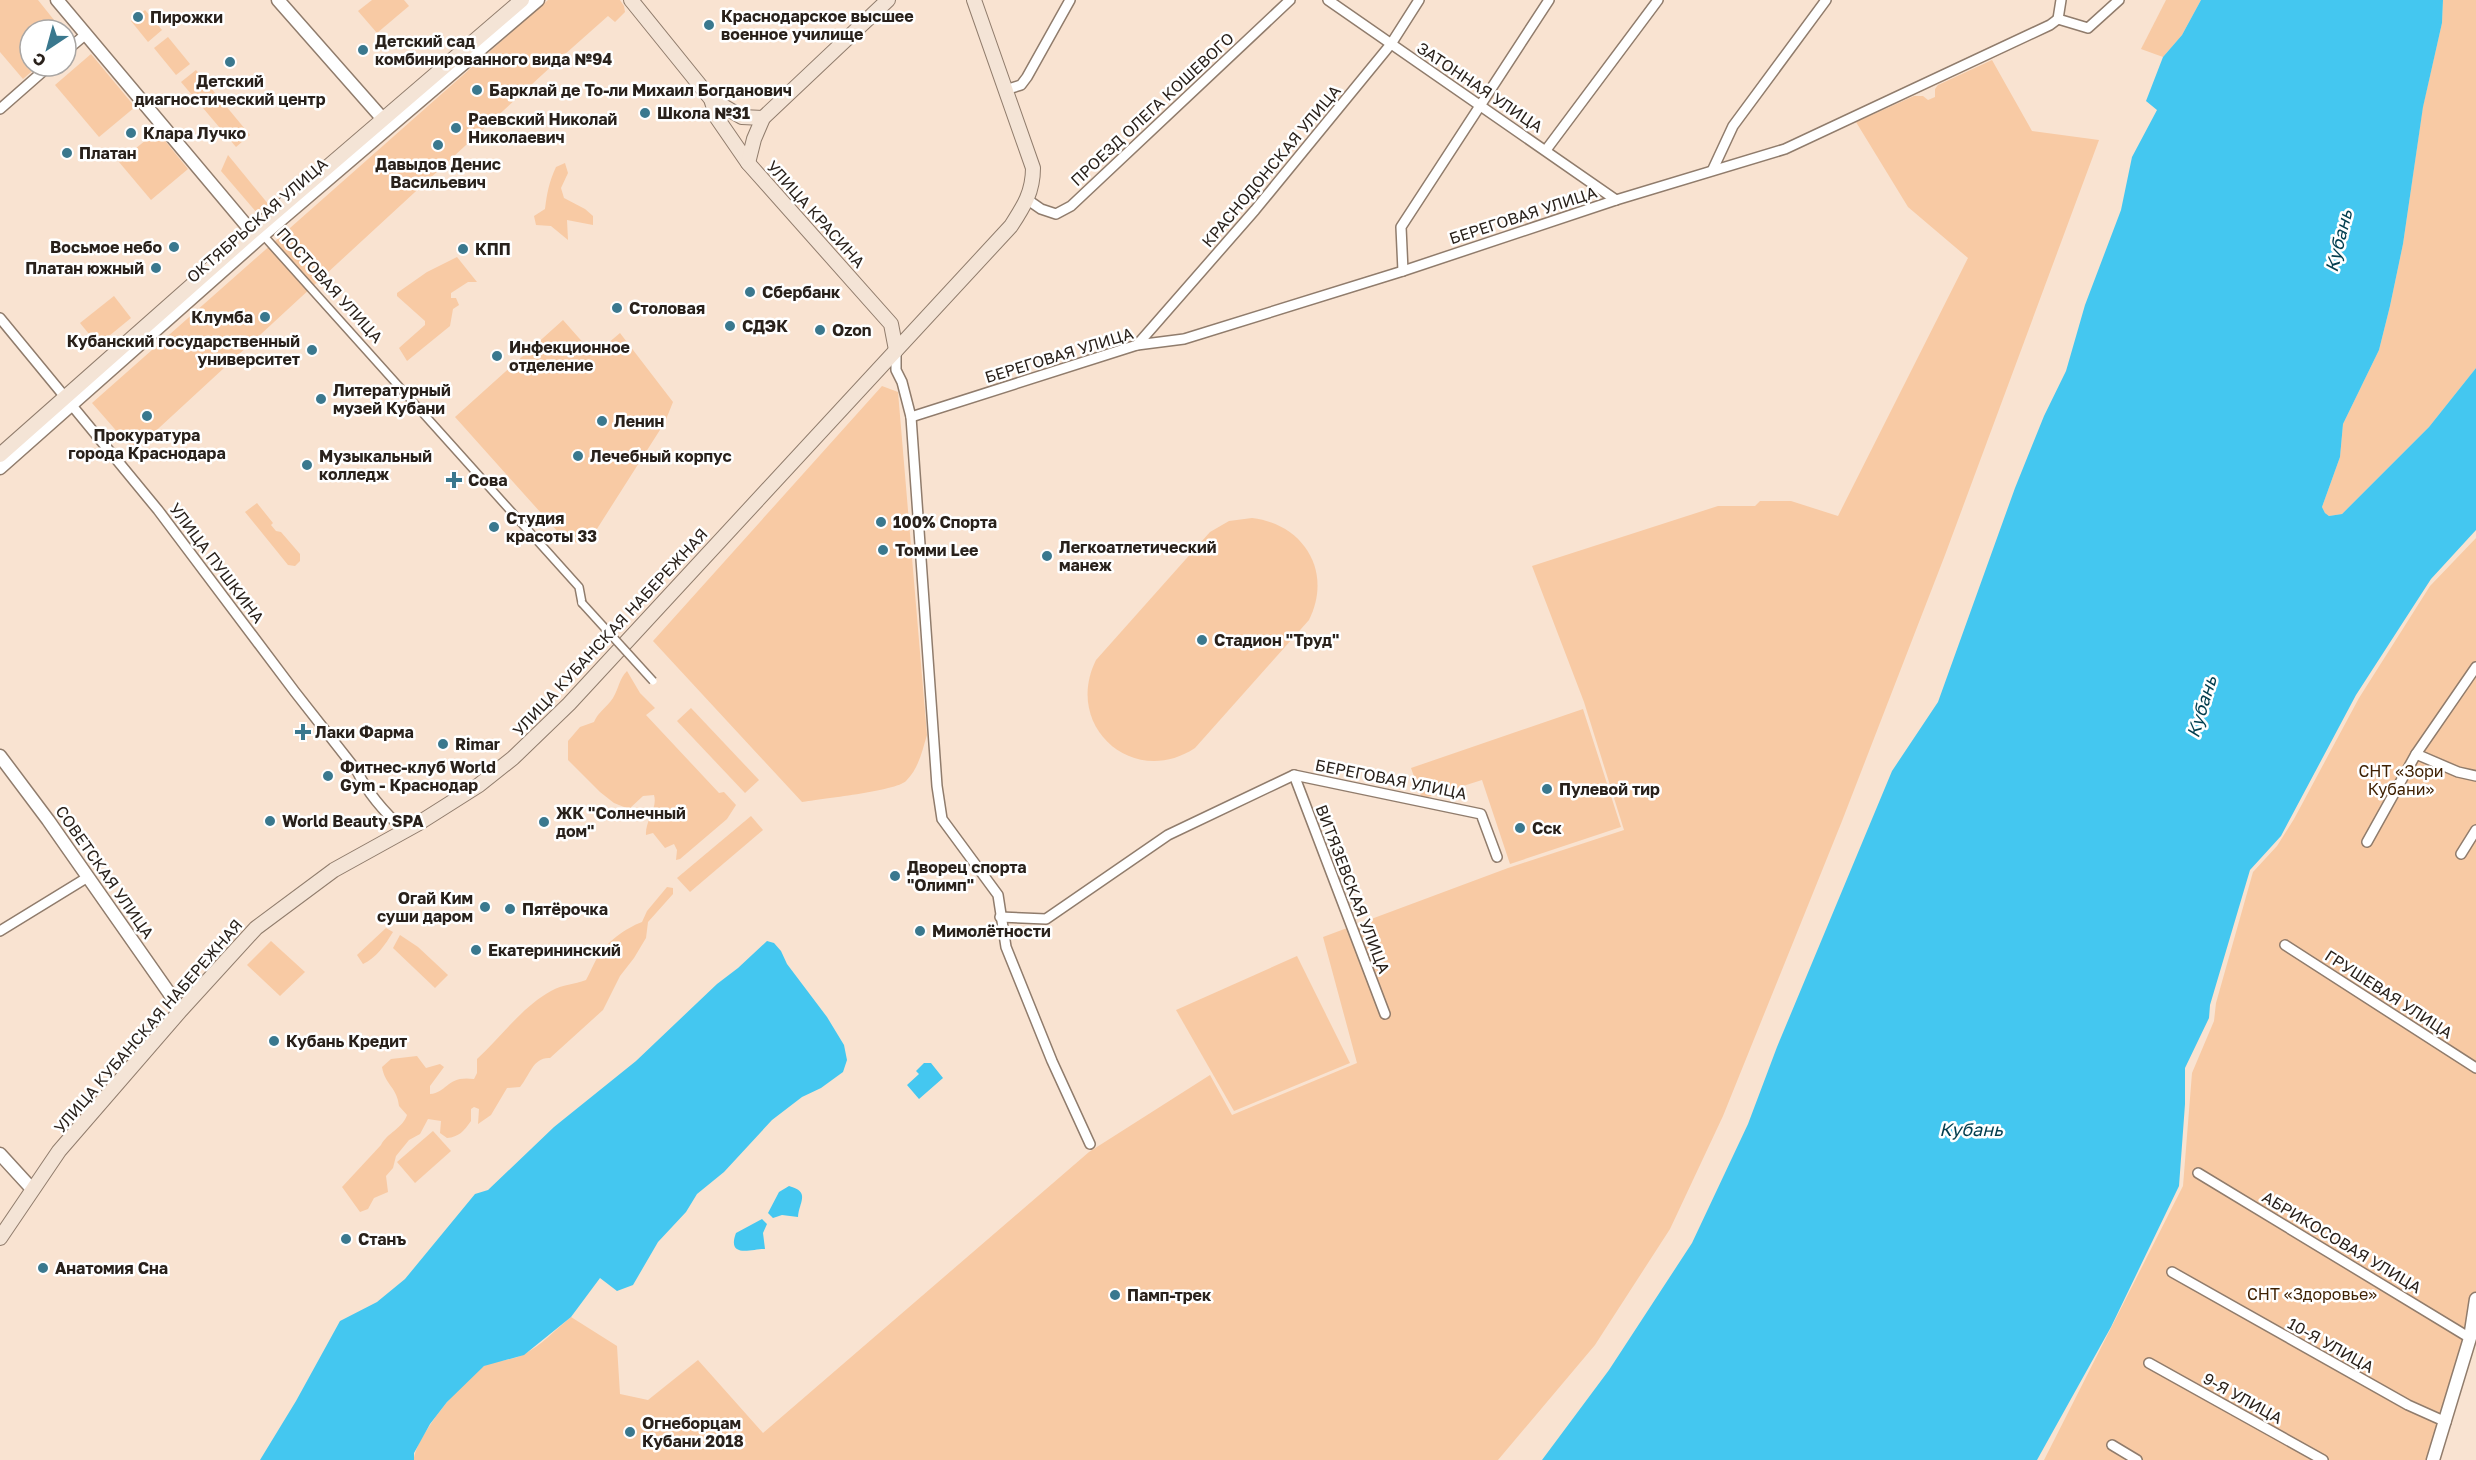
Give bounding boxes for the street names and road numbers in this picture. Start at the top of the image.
street label: ПРОЕЗД ОЛЕГА КОШЕВОГО [1066,28,1238,190]
street label: ЗАТОННАЯ УЛИЦА [1413,37,1547,137]
street label: КРАСНОДОНСКАЯ УЛИЦА [1197,81,1345,251]
street label: ОКТЯБРЬСКАЯ УЛИЦА [182,153,332,287]
street label: УЛИЦА КРАСИНА [763,156,870,272]
street label: БЕРЕГОВАЯ УЛИЦА [1447,182,1600,248]
street label: ПОСТОВАЯ УЛИЦА [273,223,387,347]
street label: БЕРЕГОВАЯ УЛИЦА [982,323,1136,387]
street label: УЛИЦА ПУШКИНА [165,499,269,627]
street label: УЛИЦА КУБАНСКАЯ НАБЕРЕЖНАЯ [508,524,712,740]
street label: БЕРЕГОВАЯ УЛИЦА [1313,754,1469,804]
street label: СОВЕТСКАЯ УЛИЦА [52,802,159,943]
street label: ВИТЯЗЕВСКАЯ УЛИЦА [1312,802,1395,976]
street label: УЛИЦА КУБАНСКАЯ НАБЕРЕЖНАЯ [50,915,246,1137]
street label: ГРУШЕВАЯ УЛИЦА [2321,945,2457,1043]
street label: АБРИКОСОВАЯ УЛИЦА [2259,1186,2426,1298]
street label: 10-Я УЛИЦА [2284,1313,2378,1377]
street label: 9-Я УЛИЦА [2200,1368,2286,1428]

